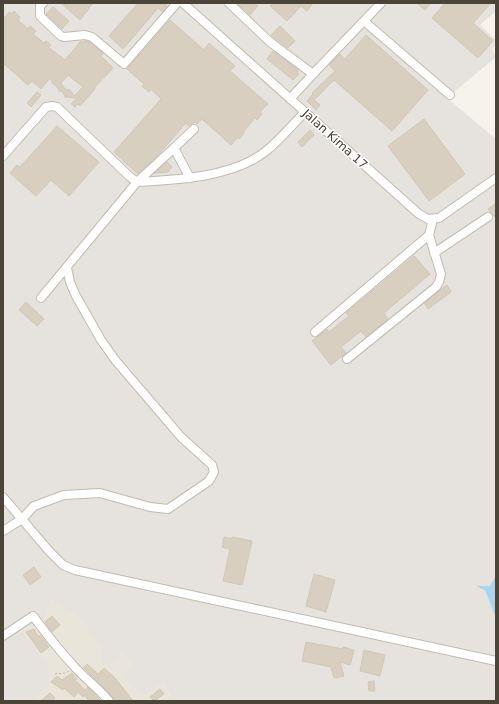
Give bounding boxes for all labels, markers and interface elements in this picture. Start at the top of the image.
street label: Jalan Kima 17 [299,106,370,172]

